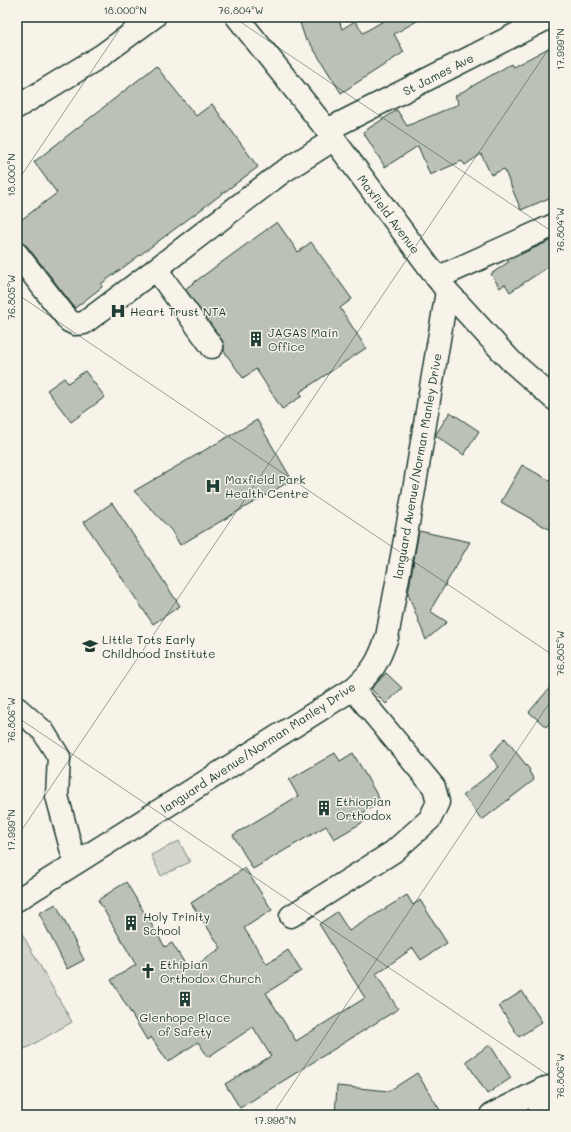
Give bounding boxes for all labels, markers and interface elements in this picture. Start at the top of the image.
text: 18.000°N [103,3,147,17]
text: 76.804°W [218,3,264,17]
text: 17.999°N [553,28,567,70]
street label: St James Ave [400,49,476,99]
text: 18.000°N [4,153,18,197]
street label: Maxfield Avenue [354,171,424,257]
text: 76.804°W [553,207,567,253]
text: 76.805°W [4,274,18,320]
hospital icon: Heart Trust NTA [109,302,127,320]
place label: Heart Trust NTA [130,303,227,319]
place label: JAGAS Main Office [268,324,338,354]
building icon: JAGAS Main Office [247,330,265,348]
street label: languard Avenue/Norman Manley Drive [389,352,445,580]
place label: Maxfield Park Health Centre [225,471,309,501]
hospital icon: Maxfield Park Health Centre [204,477,222,495]
text: 76.805°W [553,630,567,676]
place label: Little Tots Early Childhood Institute [102,631,215,661]
school or university icon: Little Tots Early Childhood Institute [81,637,99,655]
street label: languard Avenue/Norman Manley Drive [158,678,358,816]
text: 76.806°W [4,697,18,743]
place label: Ethiopian Orthodox [336,793,392,823]
building icon: Ethiopian Orthodox [315,799,333,817]
text: 17.999°N [4,809,18,851]
place label: Holy Trinity School [143,908,210,938]
building icon: Holy Trinity School [122,914,140,932]
place label: Ethipian Orthodox Church [160,956,261,986]
church icon: Ethipian Orthodox Church [139,962,157,980]
building icon: Glenhope Place of Safety [176,990,194,1008]
place label: Glenhope Place of Safety [140,1009,230,1039]
text: 76.806°W [553,1053,567,1099]
text: 17.998°N [254,1113,296,1127]

